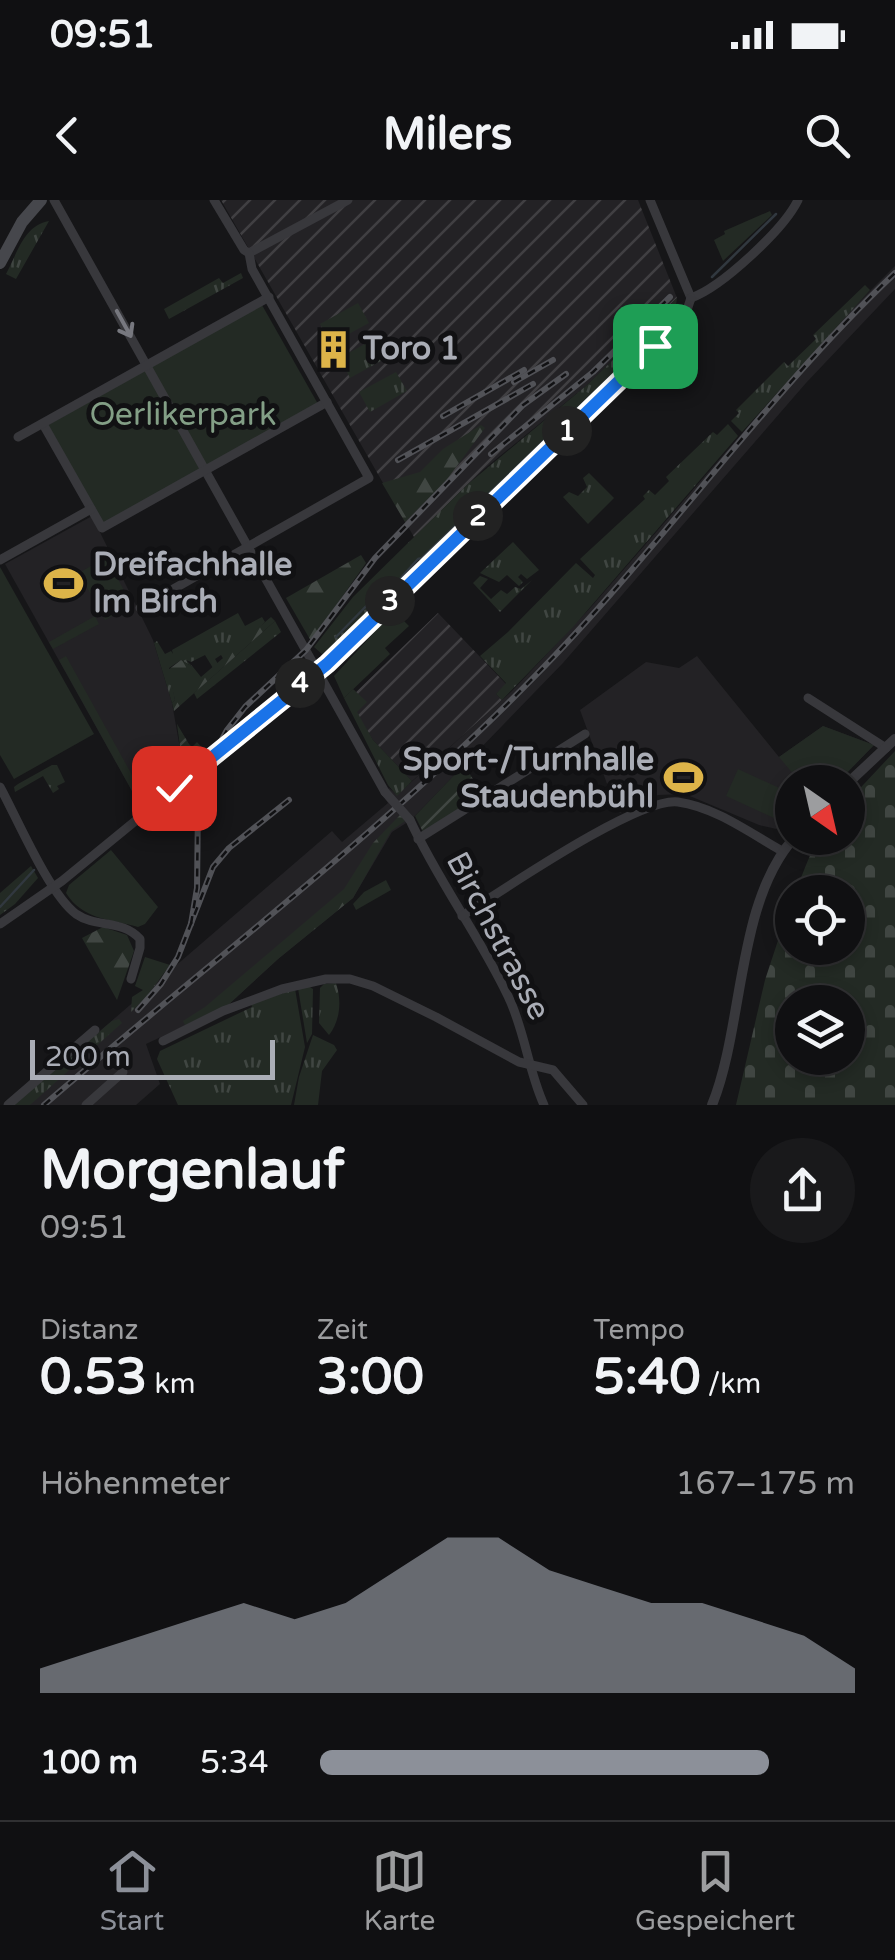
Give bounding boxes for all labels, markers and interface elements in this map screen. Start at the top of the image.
text: 09:51 [50,12,155,58]
icon: back [40,108,95,163]
text: Milers [383,108,512,162]
icon: search [800,108,855,163]
pin [613,304,698,389]
one-way arrow [114,309,134,339]
icon: arrive [628,319,683,374]
building icon: Toro 1 [312,328,354,370]
place label: Toro 1 [362,330,460,368]
park label: Oerlikerpark [89,396,277,434]
pin: 1 [542,406,592,456]
text: 1 [558,414,576,448]
pin: 2 [453,491,503,541]
text: 2 [469,499,487,533]
place label: Dreifachhalle Im Birch [93,546,292,621]
sports icon: Dreifachhalle Im Birch [42,562,84,604]
pin: 3 [365,576,415,626]
text: 3 [381,584,399,618]
pin: 4 [275,658,325,708]
text: 4 [291,666,309,700]
place label: Sport-/Turnhalle Staudenbühl [403,741,654,816]
pin [132,746,217,831]
sports icon: Sport-/Turnhalle Staudenbühl [663,757,705,799]
icon: check [147,761,202,816]
north arrow [775,765,865,855]
map controls [775,765,865,1075]
street label: Birchstrasse [438,846,558,1026]
button: locate [775,875,865,965]
button: layers [775,985,865,1075]
scale bar [30,1035,275,1080]
text: 200 m [45,1040,131,1074]
text: Morgenlauf [40,1138,344,1204]
button: share [750,1138,855,1243]
text: 09:51 [40,1209,129,1247]
text: Distanz [40,1313,138,1347]
text: Zeit [317,1313,368,1347]
text: Tempo [593,1313,685,1347]
text: 0.53 [40,1347,147,1407]
text: 3:00 [317,1347,424,1407]
text: 5:40 [593,1347,701,1407]
text: km [147,1367,195,1401]
text: /km [701,1367,761,1401]
text: Höhenmeter [40,1465,230,1503]
text: 167–175 m [675,1465,855,1503]
text: 100 m [40,1744,138,1782]
text: 5:34 [200,1744,269,1782]
tab: Start [100,1844,164,1938]
tab: Karte [364,1844,435,1938]
tab: Gespeichert [635,1844,795,1938]

